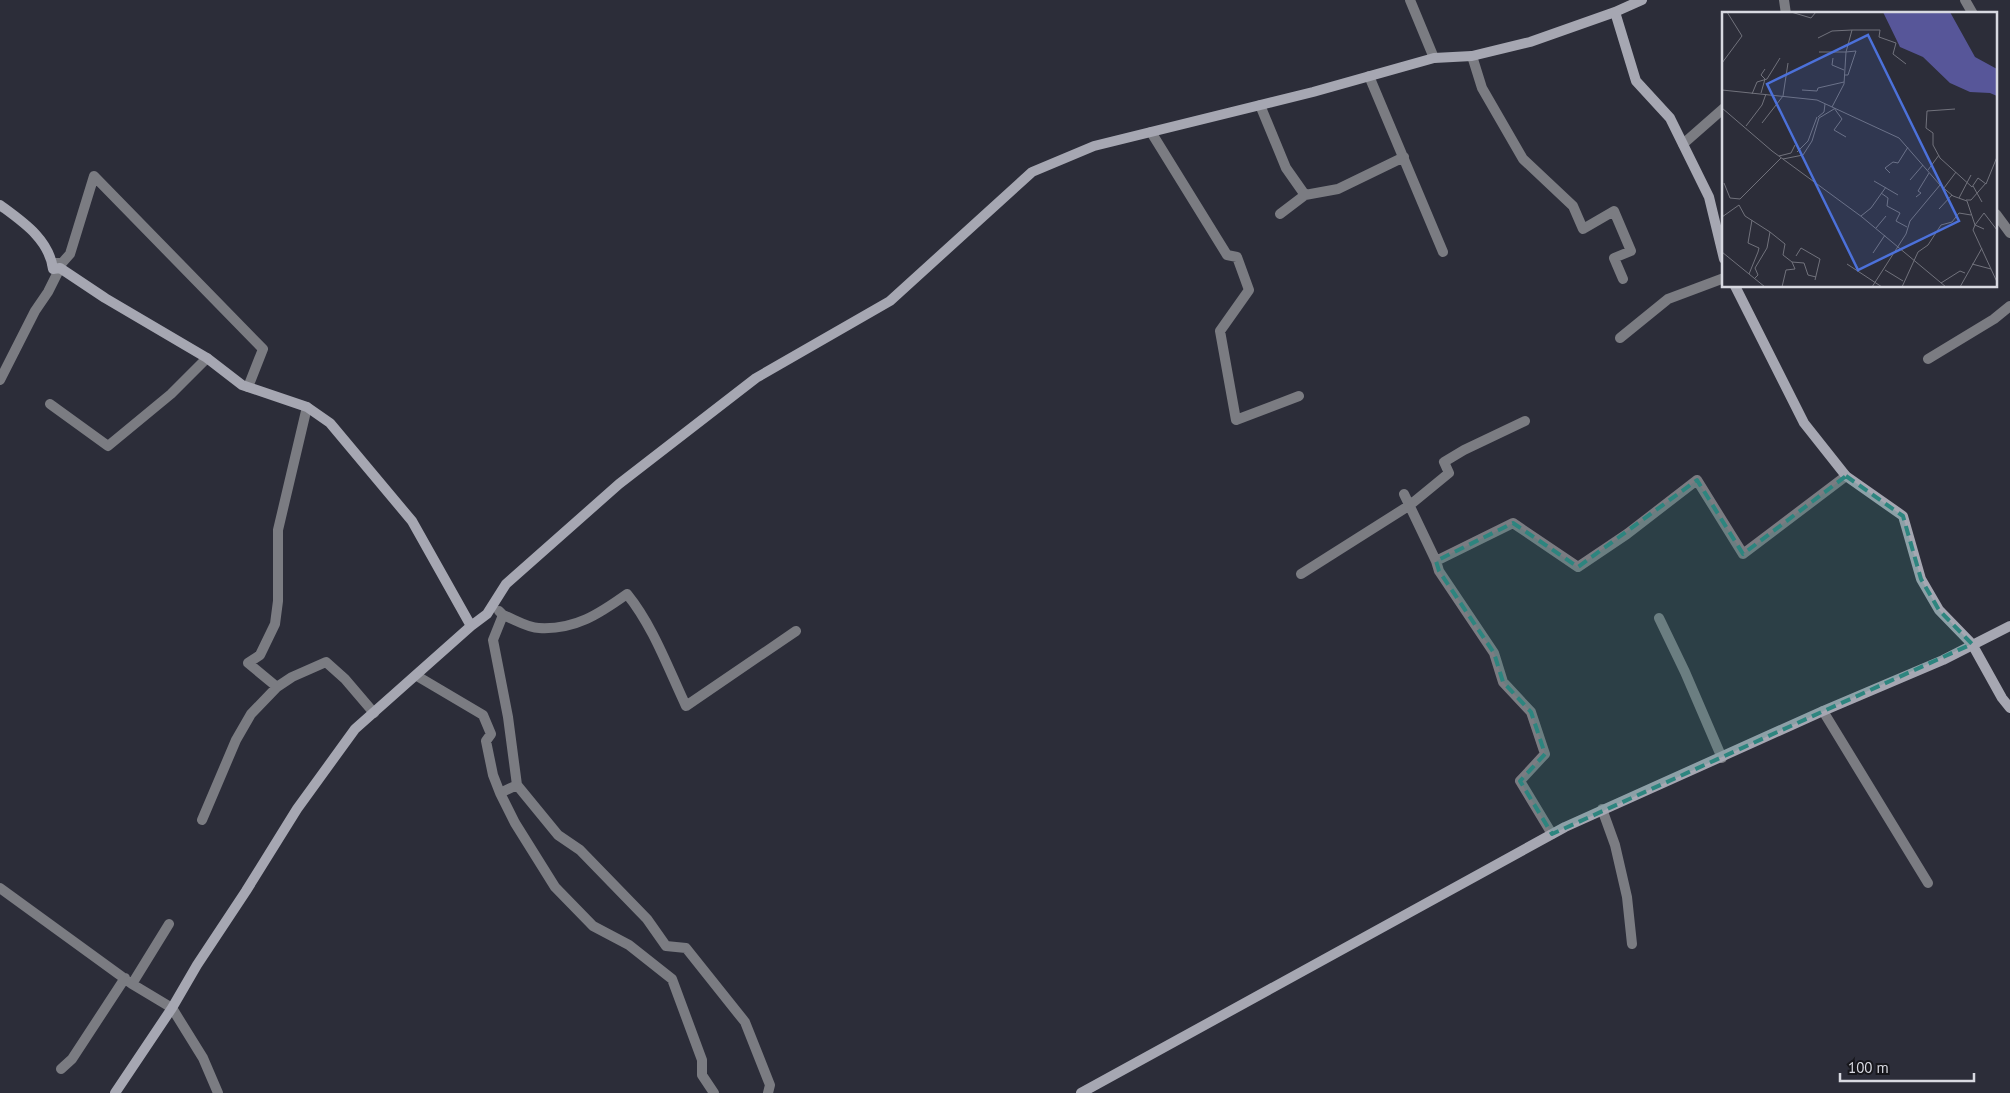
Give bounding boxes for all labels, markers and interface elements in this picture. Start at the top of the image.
inset map [1722,12,1998,288]
scale bar [1840,1050,1974,1082]
text: 100 m [1848,1058,1889,1077]

